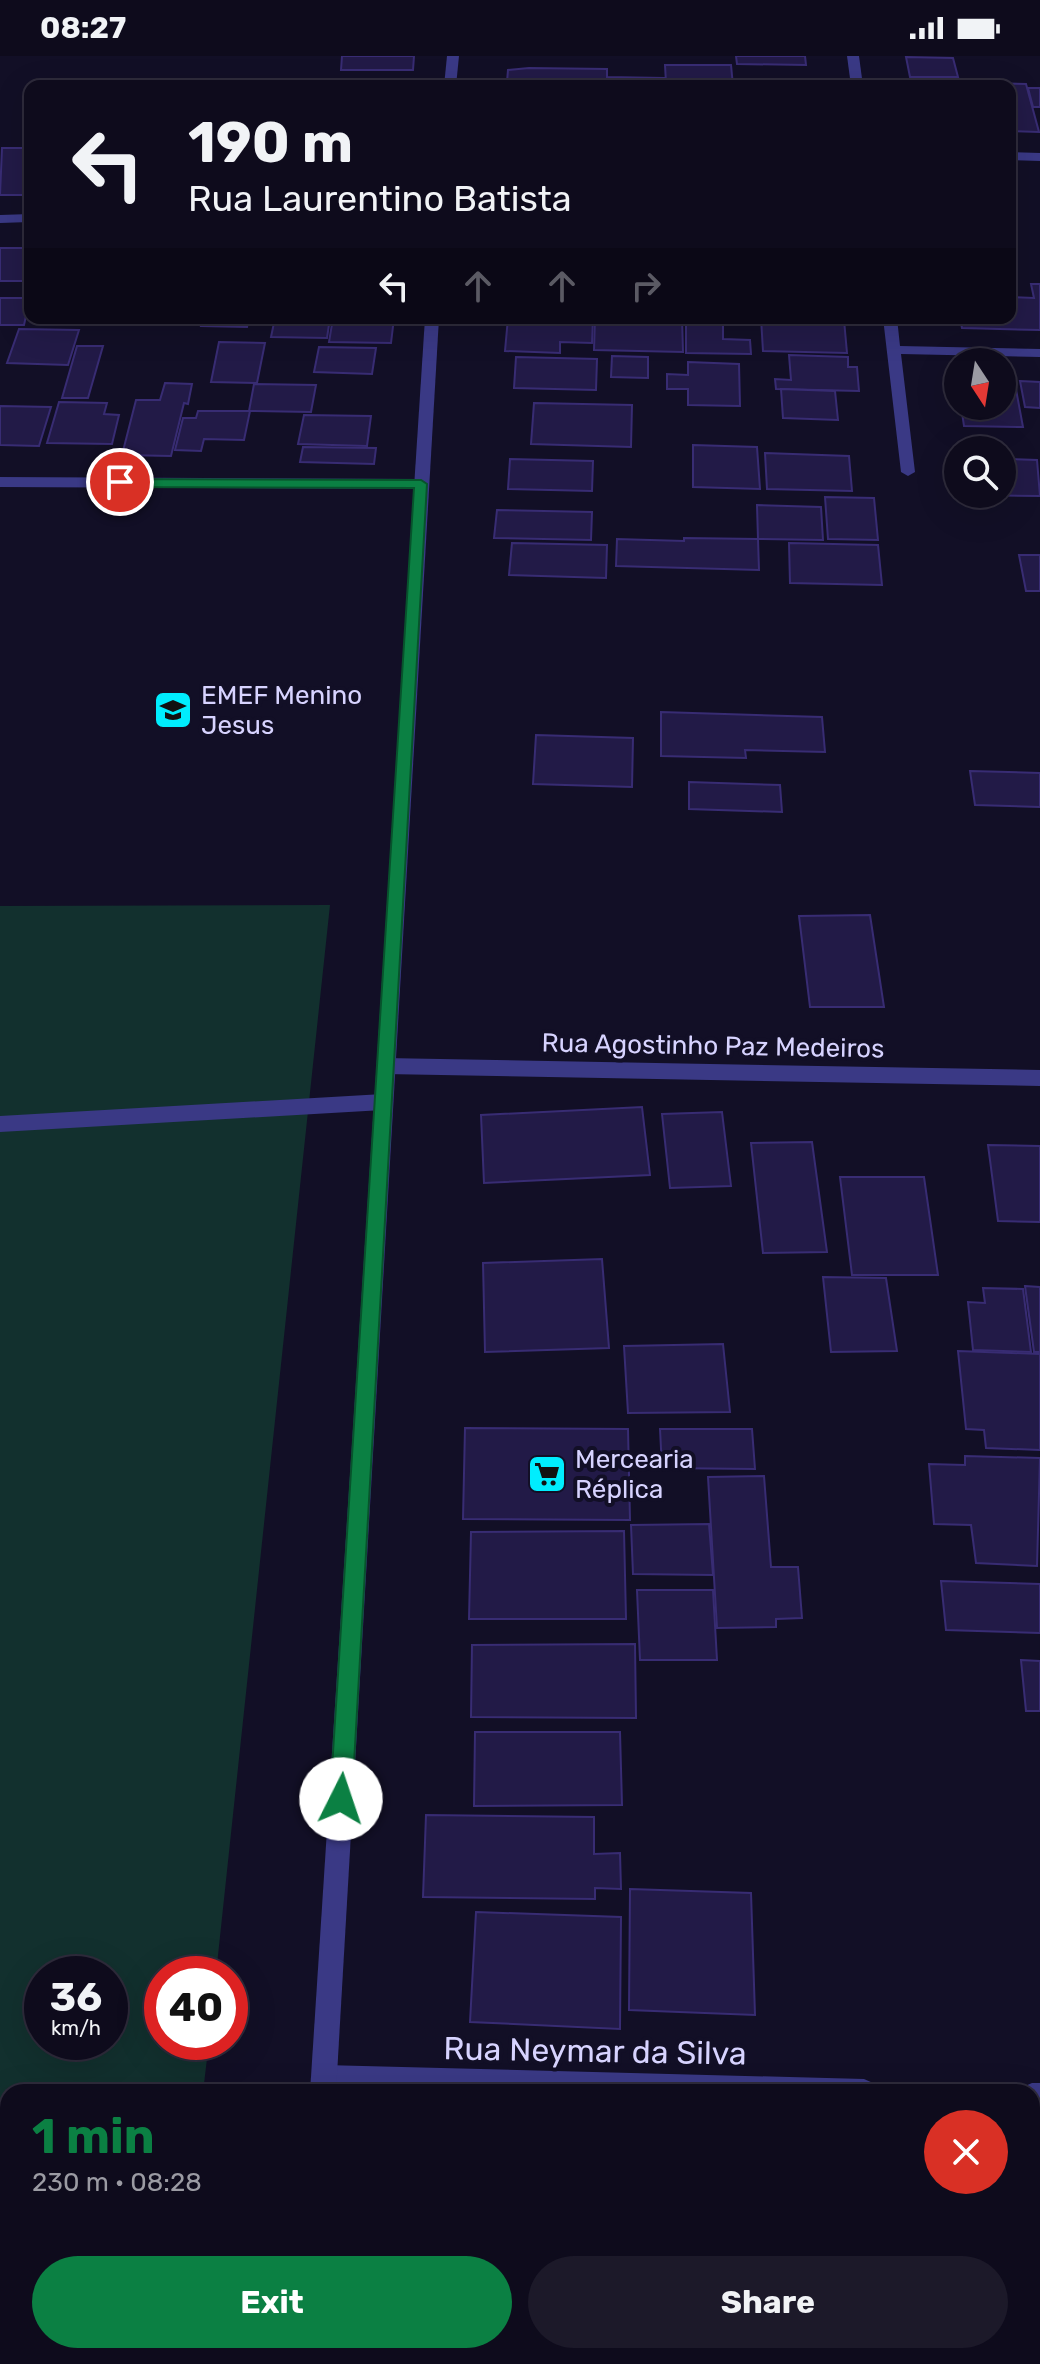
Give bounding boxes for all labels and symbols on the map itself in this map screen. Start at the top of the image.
north arrow [944,348,1016,420]
pin [86,448,154,516]
place label: EMEF Menino Jesus [201,680,362,741]
school or university icon: EMEF Menino Jesus [152,689,194,731]
street label: Rua Agostinho Paz Medeiros [541,1028,885,1064]
place label: Mercearia Réplica [575,1444,694,1505]
supermarket icon: Mercearia Réplica [526,1453,568,1495]
position arrow [299,1757,383,1841]
speed limit sign: 40 [144,1956,248,2060]
street label: Rua Neymar da Silva [443,2029,747,2073]

